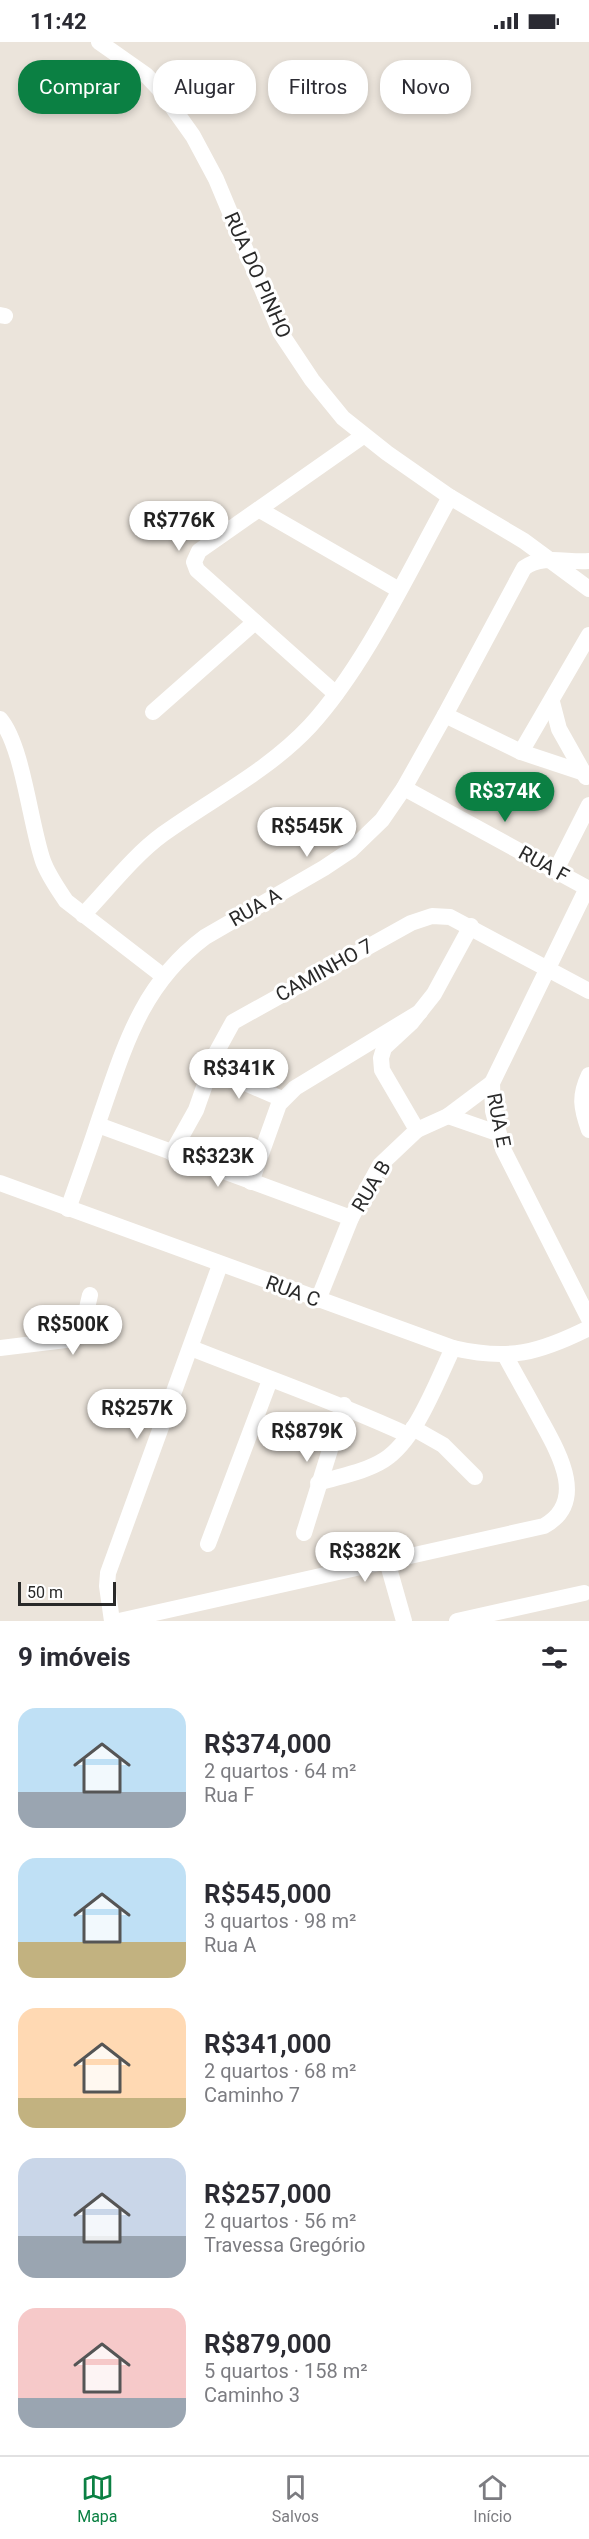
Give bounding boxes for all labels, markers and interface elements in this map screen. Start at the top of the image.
text: 11:42 [30,9,87,34]
chip: Comprar [18,60,141,114]
chip: Alugar [153,60,256,114]
chip: Filtros [268,60,368,114]
chip: Novo [380,60,471,114]
street label: RUA DO PINHO [220,208,296,342]
pin: R$776K [130,501,228,552]
text: R$776K [143,508,215,532]
pin: R$374K [456,772,554,823]
text: R$374K [469,779,541,803]
pin: R$545K [258,807,356,858]
text: R$545K [271,814,343,838]
street label: RUA F [515,840,573,888]
street label: RUA A [225,883,285,931]
street label: CAMINHO 7 [271,933,377,1007]
pin: R$341K [190,1049,288,1100]
text: R$341K [203,1056,275,1080]
street label: RUA E [482,1091,516,1149]
pin: R$323K [169,1137,267,1188]
text: R$323K [182,1144,254,1168]
street label: RUA B [346,1156,396,1216]
street label: RUA C [263,1270,323,1312]
pin: R$500K [24,1305,122,1356]
text: R$500K [37,1312,109,1336]
pin: R$257K [88,1389,186,1440]
text: R$257K [101,1396,173,1420]
pin: R$879K [258,1412,356,1463]
text: R$879K [271,1419,343,1443]
pin: R$382K [316,1532,414,1583]
text: R$382K [329,1539,401,1563]
scale bar [18,1579,116,1606]
text: 50 m [27,1583,63,1602]
icon: filters [538,1641,571,1674]
text: 9 imóveis [18,1642,131,1672]
text: R$374,000 [204,1729,331,1759]
icon: home [66,1732,138,1804]
text: 2 quartos · 64 m² [204,1759,356,1783]
text: Rua F [204,1783,254,1807]
text: R$545,000 [204,1879,331,1909]
icon: home [66,1882,138,1954]
text: 3 quartos · 98 m² [204,1909,356,1933]
text: Rua A [204,1933,256,1957]
text: R$341,000 [204,2029,331,2059]
icon: home [66,2032,138,2104]
text: 2 quartos · 68 m² [204,2059,356,2083]
text: Caminho 7 [204,2083,300,2107]
text: R$257,000 [204,2179,331,2209]
icon: home [66,2182,138,2254]
text: 2 quartos · 56 m² [204,2209,356,2233]
text: Travessa Gregório [204,2233,365,2257]
text: R$879,000 [204,2329,331,2359]
icon: home [66,2332,138,2404]
text: 5 quartos · 158 m² [204,2359,368,2383]
text: Caminho 3 [204,2383,300,2407]
tab: Mapa [77,2471,118,2526]
tab: Salvos [272,2471,319,2526]
tab: Início [473,2471,512,2526]

